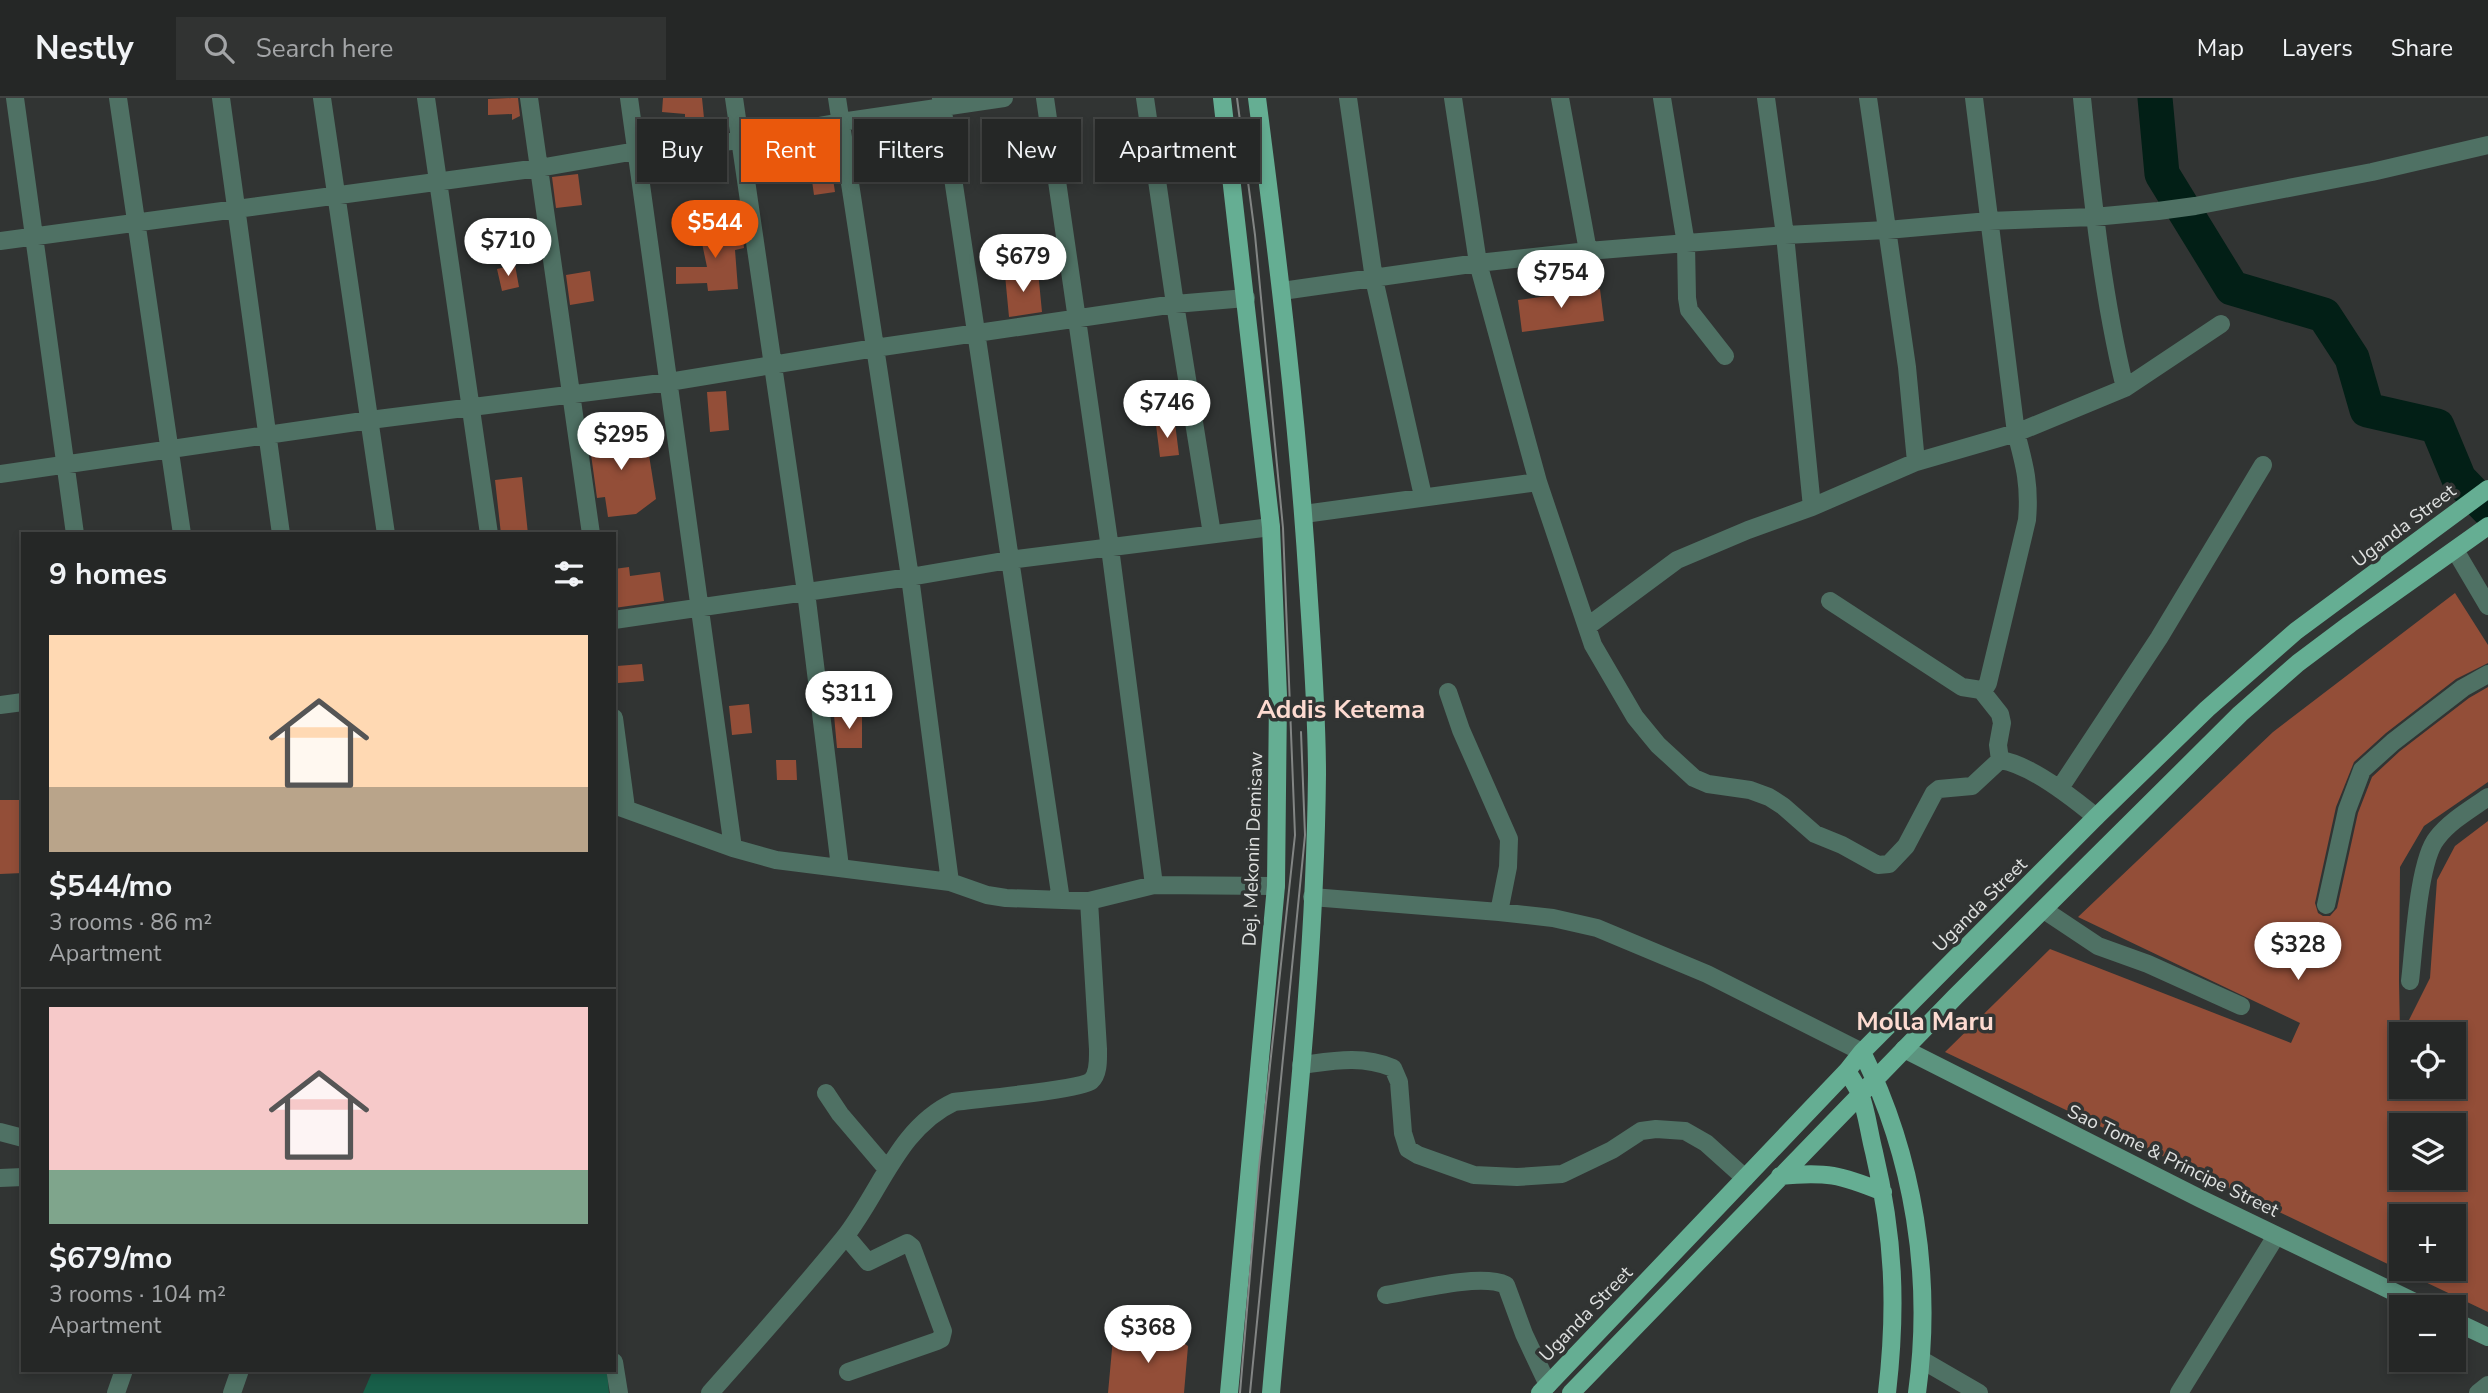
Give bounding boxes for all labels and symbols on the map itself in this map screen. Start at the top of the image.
pin: $544 [674,200,756,260]
pin: $710 [467,218,549,278]
pin: $679 [982,234,1064,294]
pin: $754 [1520,250,1602,310]
pin: $746 [1126,380,1208,440]
pin: $295 [580,412,662,472]
street label: Uganda Street [2347,478,2461,574]
pin: $311 [808,672,890,731]
district label: Addis Ketema [1257,692,1425,727]
street label: Dej. Mekonin Demisaw [1237,751,1269,947]
street label: Uganda Street [1927,852,2033,958]
pin: $328 [2257,922,2339,982]
district label: Molla Maru [1856,1004,1994,1039]
street label: Sao Tome & Principe Street [2063,1098,2283,1224]
street label: Uganda Street [1534,1260,1639,1368]
pin: $368 [1107,1306,1189,1365]

